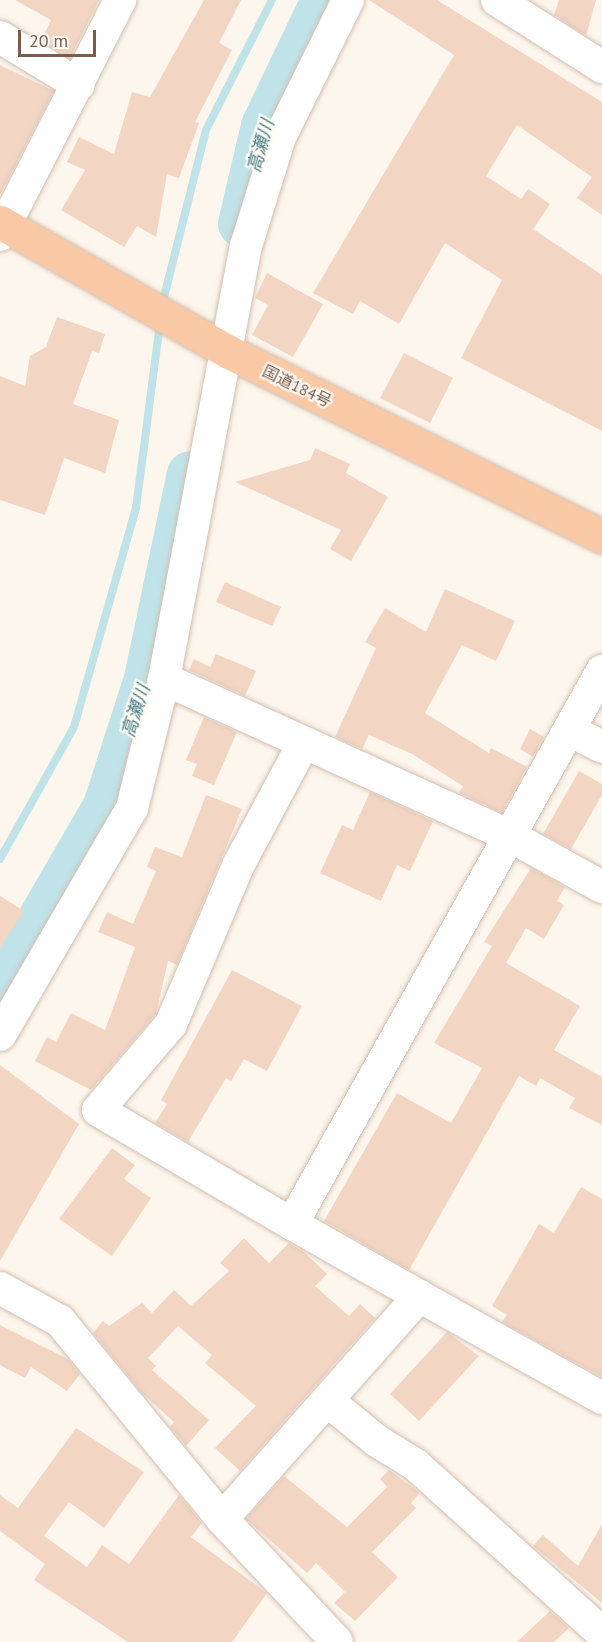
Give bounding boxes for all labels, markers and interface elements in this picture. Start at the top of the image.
scale bar [21,18,99,56]
text: 20 m [29,29,68,52]
water label: 高瀬川 [243,117,279,175]
street label: 国道184号 [259,361,335,411]
water label: 高瀬川 [117,682,155,740]

